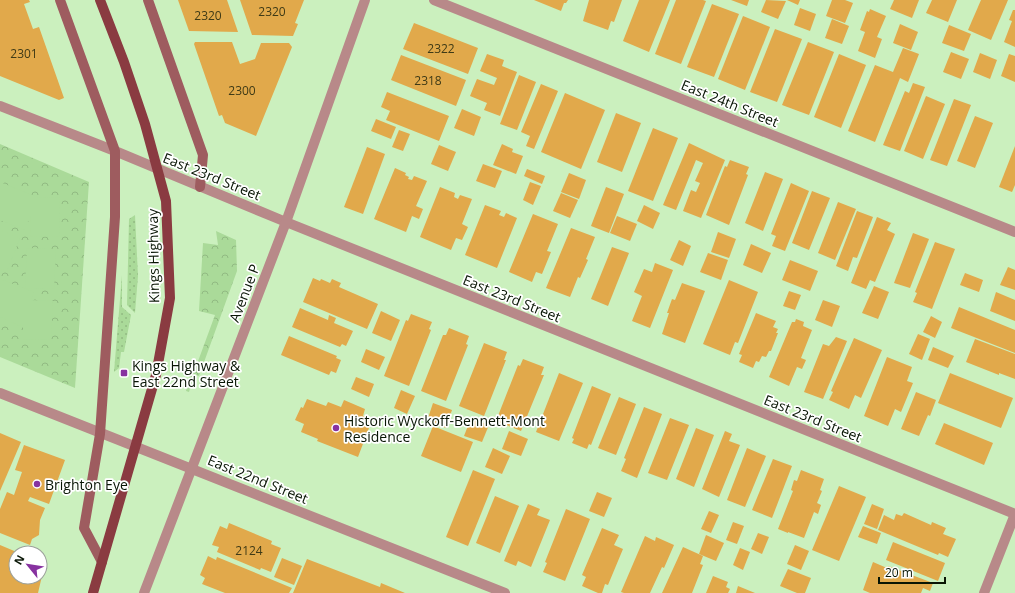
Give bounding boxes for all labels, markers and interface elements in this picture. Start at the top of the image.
house number: 2320 [258,3,286,20]
house number: 2320 [194,7,222,24]
house number: 2322 [427,40,455,57]
house number: 2301 [10,45,38,62]
house number: 2318 [414,72,442,89]
street label: East 24th Street [679,75,781,131]
house number: 2300 [228,82,256,99]
street label: East 23rd Street [160,148,264,204]
street label: Kings Highway [143,208,163,303]
street label: Avenue P [224,261,264,325]
street label: East 23rd Street [460,270,564,326]
place label: Kings Highway & East 22nd Street [132,356,241,391]
marker: Kings Highway & East 22nd Street [119,368,129,378]
street label: East 23rd Street [761,390,865,446]
place label: Historic Wyckoff-Bennett-Mont Residence [344,411,545,446]
marker: Historic Wyckoff-Bennett-Mont Residence [331,423,341,433]
street label: East 22nd Street [205,450,311,508]
place label: Brighton Eye [45,475,128,494]
marker: Brighton Eye [32,479,42,489]
house number: 2124 [235,542,263,559]
north arrow [8,545,48,585]
text: N [10,552,28,567]
scale bar [879,559,945,585]
text: 20 m [885,564,913,581]

